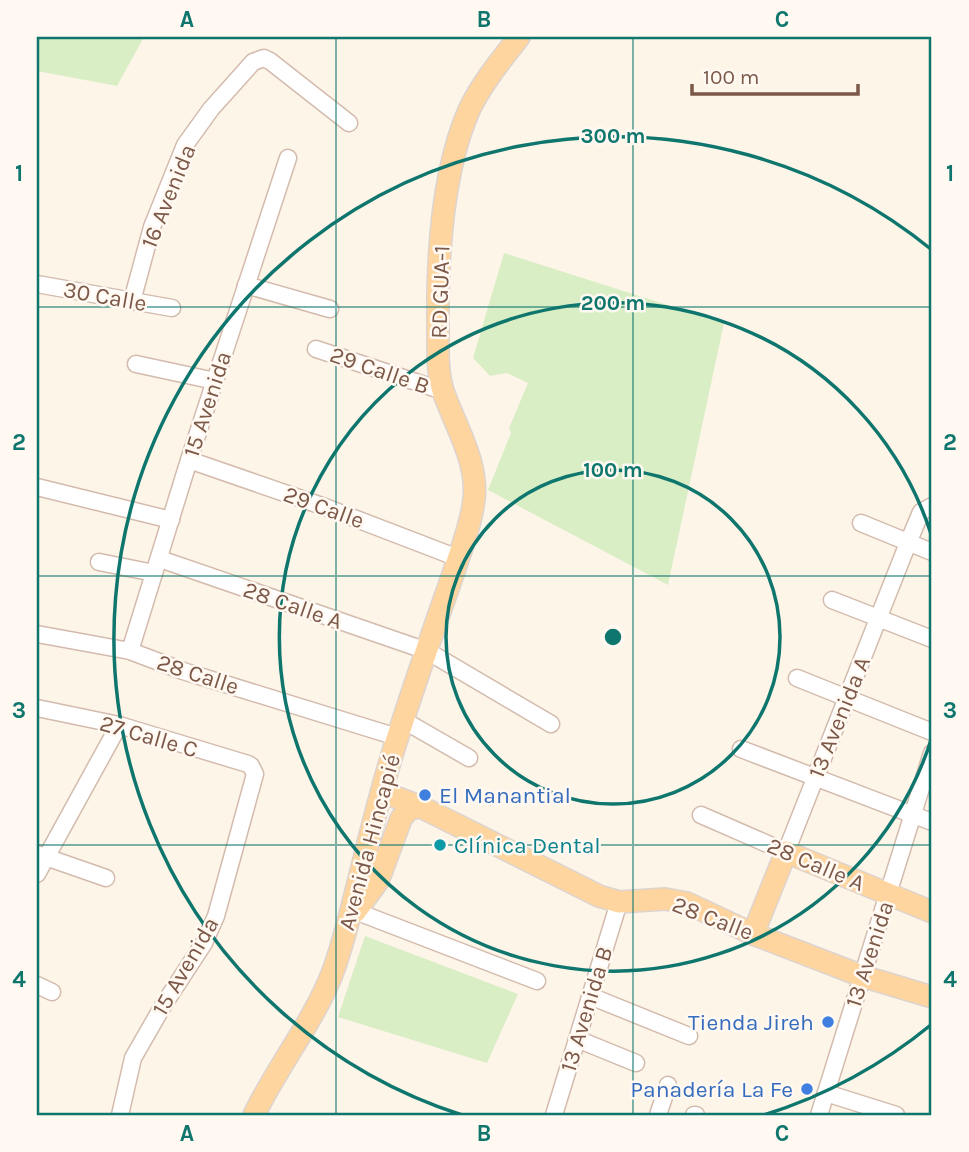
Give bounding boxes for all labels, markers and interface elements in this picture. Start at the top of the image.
text: A [180,6,194,33]
text: B [477,6,491,33]
text: C [775,6,789,33]
scale bar [692,52,859,96]
text: 100 m [703,65,760,89]
text: 300 m [581,124,645,148]
street label: 16 Avenida [135,140,201,252]
text: 1 [15,160,23,187]
text: 1 [946,160,954,187]
street label: RD GUA-1 [425,245,456,339]
street label: 30 Calle [61,276,149,317]
text: 200 m [581,291,645,315]
street label: 29 Calle B [327,341,433,400]
street label: 15 Avenida [178,348,237,460]
text: 2 [12,429,26,456]
text: 2 [943,429,957,456]
text: 100 m [583,458,643,482]
street label: 29 Calle [280,480,368,534]
street label: 28 Calle A [240,576,346,635]
centre of rings [601,625,625,649]
street label: 28 Calle [154,649,242,700]
street label: 13 Avenida A [803,653,876,782]
text: 3 [12,697,26,724]
text: 3 [943,697,957,724]
street label: 27 Calle C [97,710,201,763]
street label: Avenida Hincapié [333,751,406,933]
place label: El Manantial [439,782,571,809]
marker: El Manantial [417,787,433,803]
place label: Clínica Dental [454,832,601,859]
street label: 28 Calle A [763,832,869,897]
marker: Clínica Dental [432,837,448,853]
street label: 28 Calle [669,891,757,946]
street label: 13 Avenida [840,898,899,1011]
street label: 15 Avenida [146,912,224,1020]
street label: 13 Avenida B [555,943,618,1075]
text: 4 [12,966,26,993]
text: 4 [943,966,957,993]
place label: Tienda Jireh [688,1009,814,1036]
marker: Tienda Jireh [820,1014,836,1030]
place label: Panadería La Fe [630,1076,793,1103]
marker: Panadería La Fe [799,1081,815,1097]
text: A [180,1120,194,1147]
text: B [477,1120,491,1147]
text: C [775,1120,789,1147]

